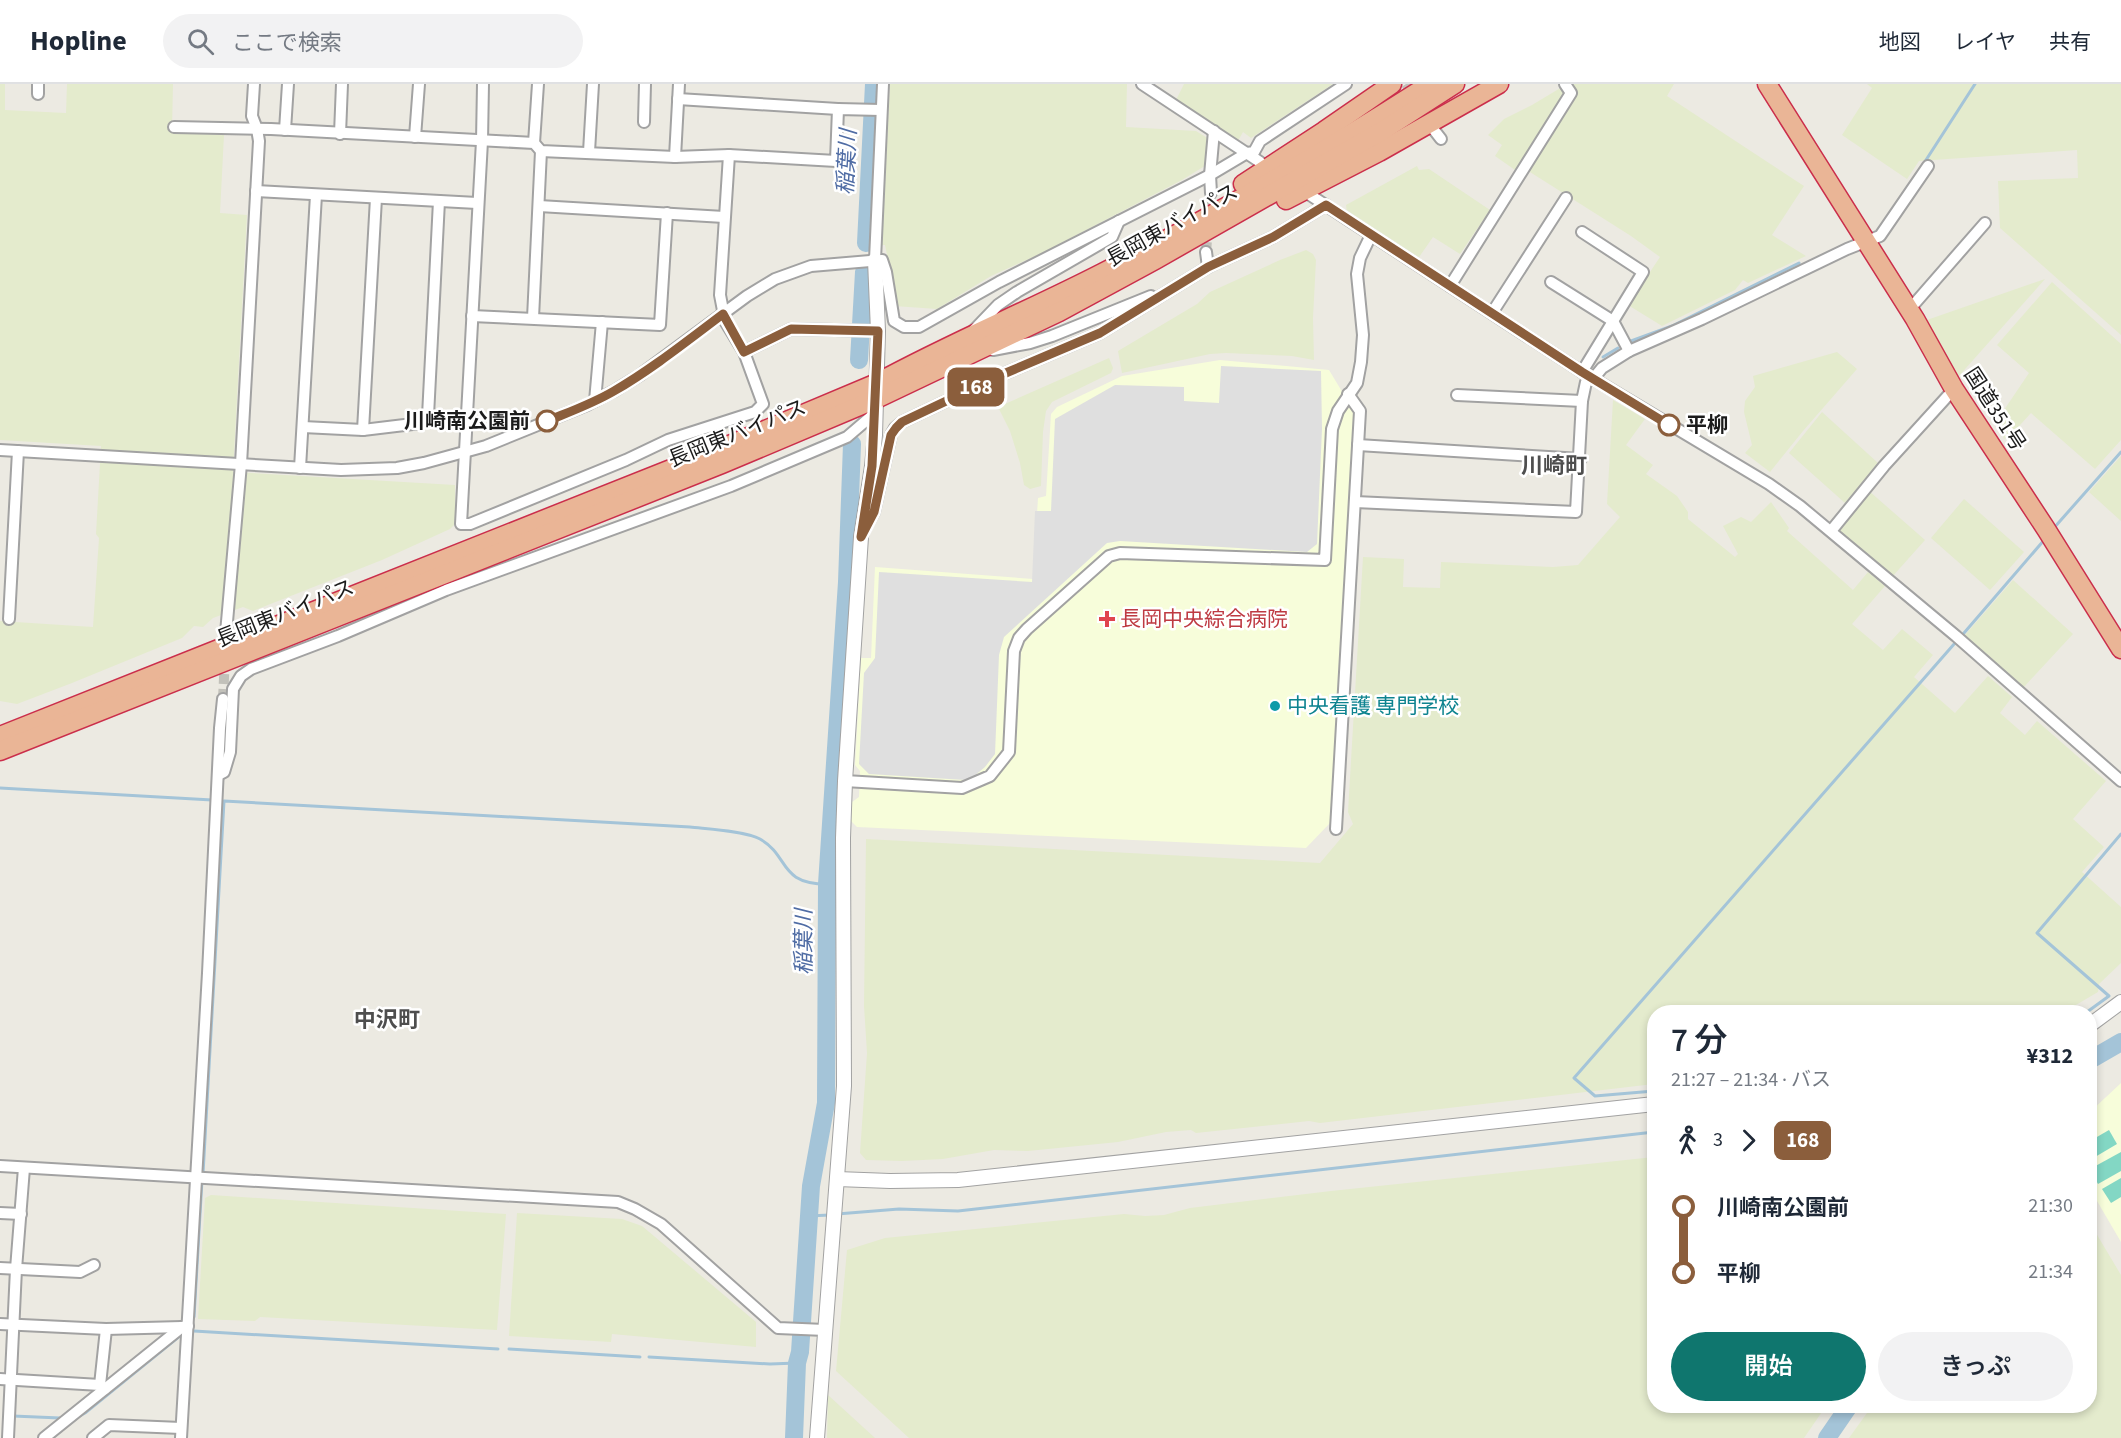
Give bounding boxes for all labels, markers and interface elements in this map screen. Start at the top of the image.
search box [163,14,583,68]
text: Hopline [30,21,127,61]
icon: search [184,25,217,58]
text: ここで検索 [232,27,342,59]
text: 地図 [1879,27,1921,57]
text: レイヤ [1954,27,2016,57]
text: 共有 [2049,27,2091,57]
water label: 稲葉川 [829,126,865,196]
street label: 長岡東バイパス [1101,176,1243,274]
street label: 国道351号 [1957,361,2033,457]
line badge: 168 [942,368,1010,406]
text: 168 [959,372,993,402]
street label: 長岡東バイパス [663,392,811,474]
place label: 川崎南公園前 [404,406,530,436]
marker: 川崎南公園前 [536,410,558,432]
place label: 平柳 [1686,410,1728,440]
marker: 平柳 [1658,414,1680,436]
district label: 川崎町 [1521,450,1587,482]
street label: 長岡東バイパス [211,572,359,654]
place label: 長岡中央綜合病院 [1120,604,1288,634]
marker: 長岡中央綜合病院 [1098,610,1116,628]
place label: 中央看護 専門学校 [1287,691,1459,721]
marker: 中央看護 専門学校 [1268,699,1282,713]
water label: 稲葉川 [788,907,820,975]
district label: 中沢町 [354,1004,420,1036]
text: 7 分 [1671,1017,1728,1064]
text: ¥312 [2027,1040,2073,1072]
text: 21:27 – 21:34 · バス [1671,1066,1831,1094]
icon: walk [1671,1124,1704,1157]
icon: forward [1732,1124,1765,1157]
text: 168 [1786,1125,1819,1155]
text: 3 [1713,1126,1723,1154]
text: 川崎南公園前 [1717,1192,1849,1224]
text: 21:30 [2028,1192,2073,1220]
text: 平柳 [1717,1258,1761,1290]
text: 21:34 [2028,1258,2073,1286]
button: 開始 [1671,1332,1866,1401]
button: きっぷ [1878,1332,2073,1401]

